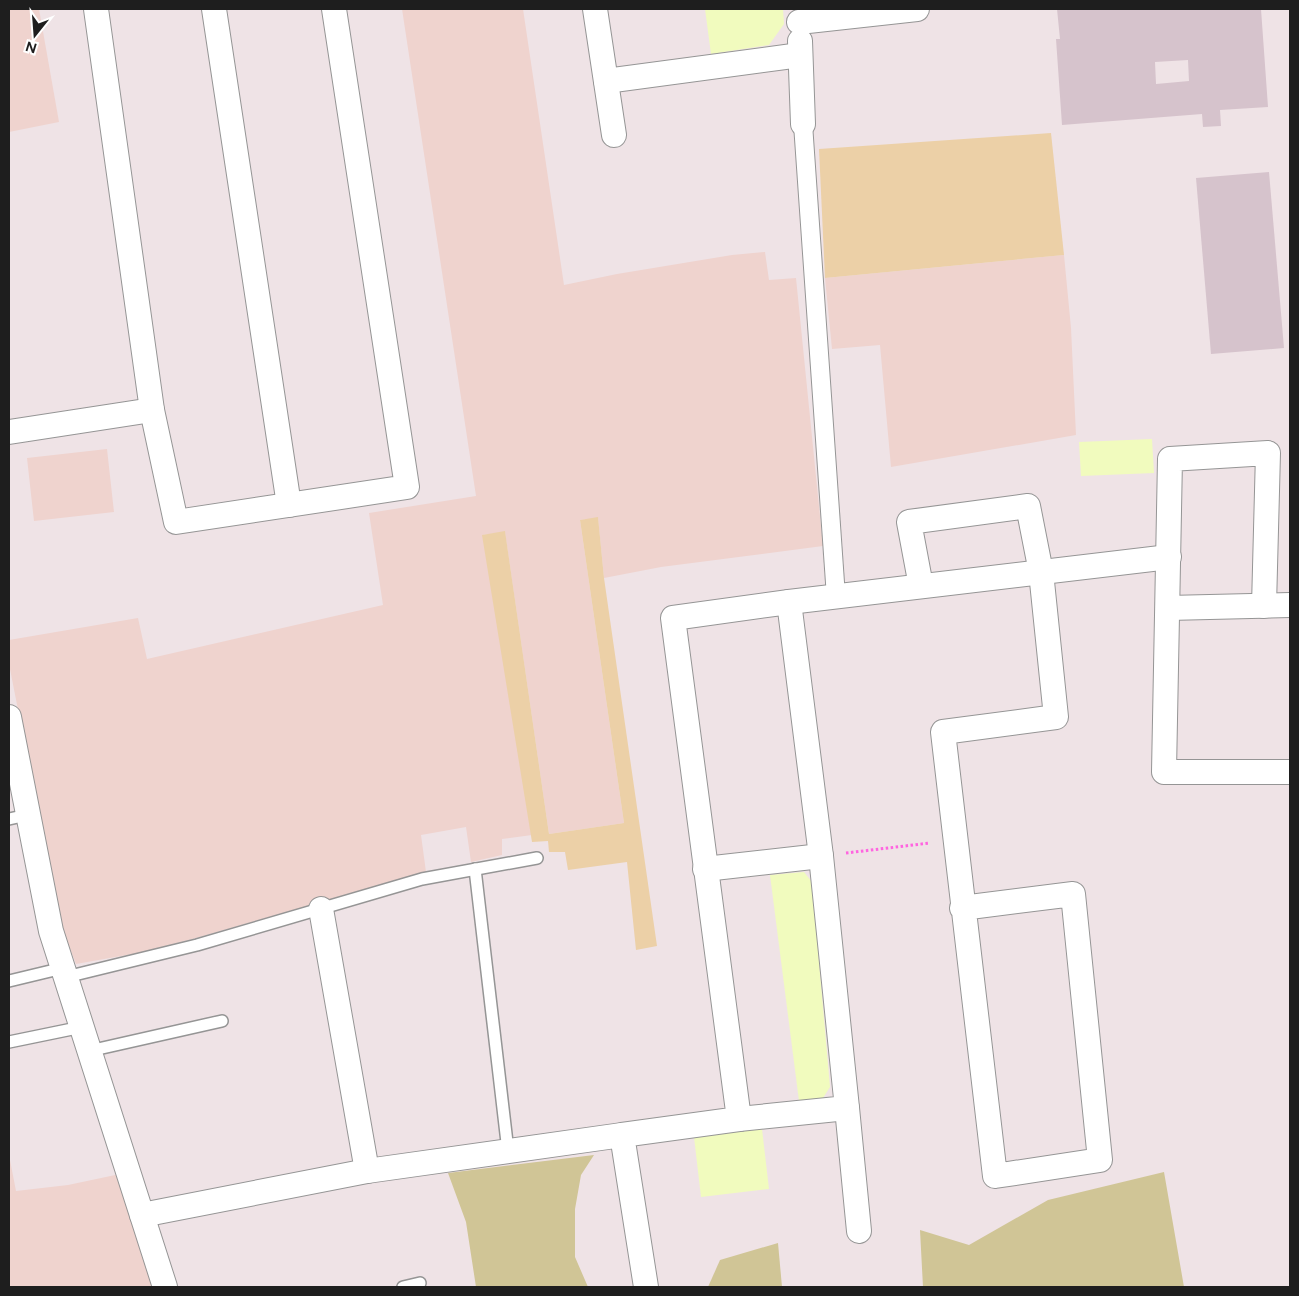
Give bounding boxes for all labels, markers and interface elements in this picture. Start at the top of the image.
north arrow [10,10,60,60]
text: N [24,37,39,57]

